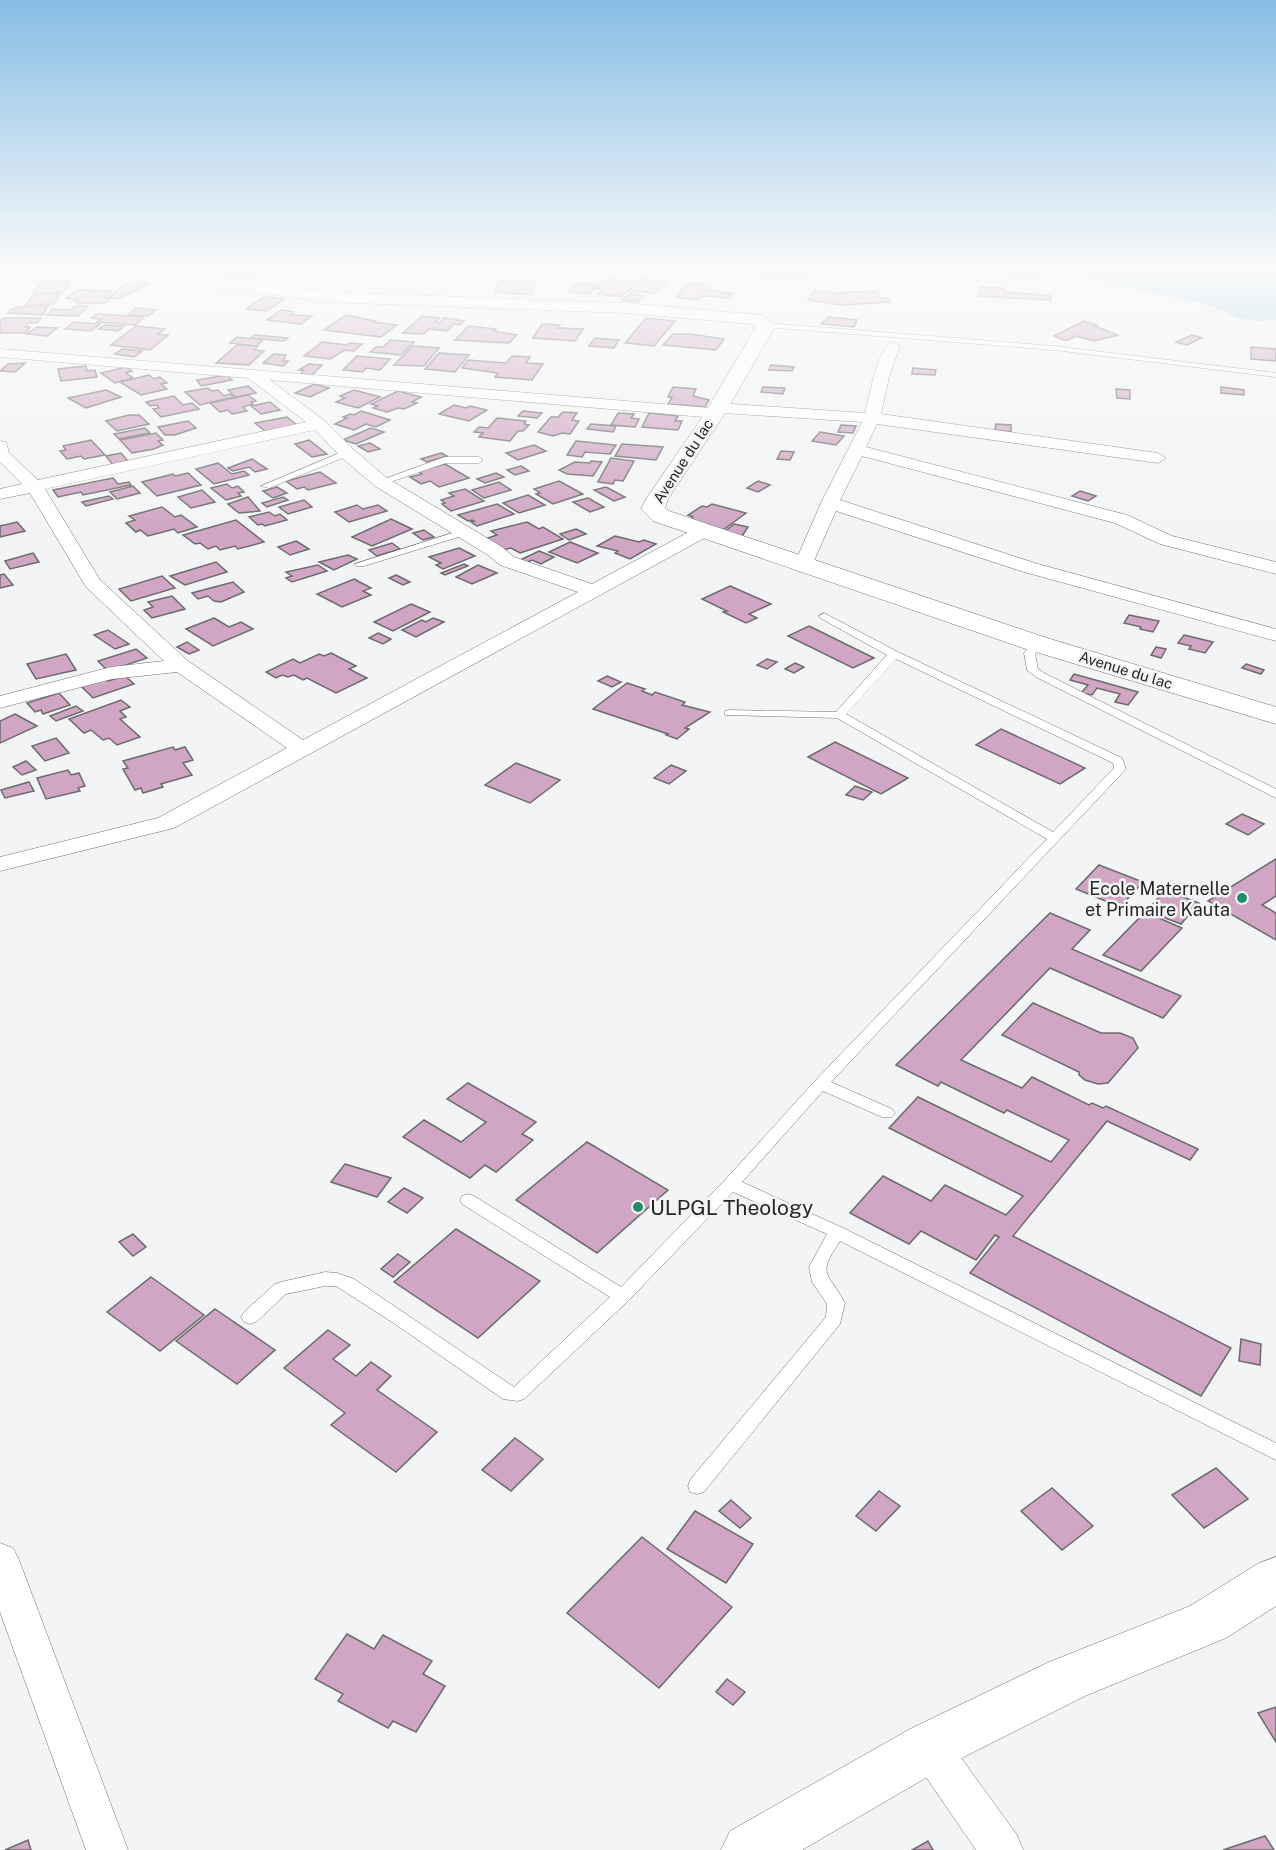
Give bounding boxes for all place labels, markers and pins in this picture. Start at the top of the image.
place label: Ecole Maternelle et Primaire Kauta [1085,878,1230,920]
marker: Ecole Maternelle et Primaire Kauta [1235,891,1249,905]
place label: ULPGL Theology [650,1195,813,1220]
marker: ULPGL Theology [631,1200,645,1214]

